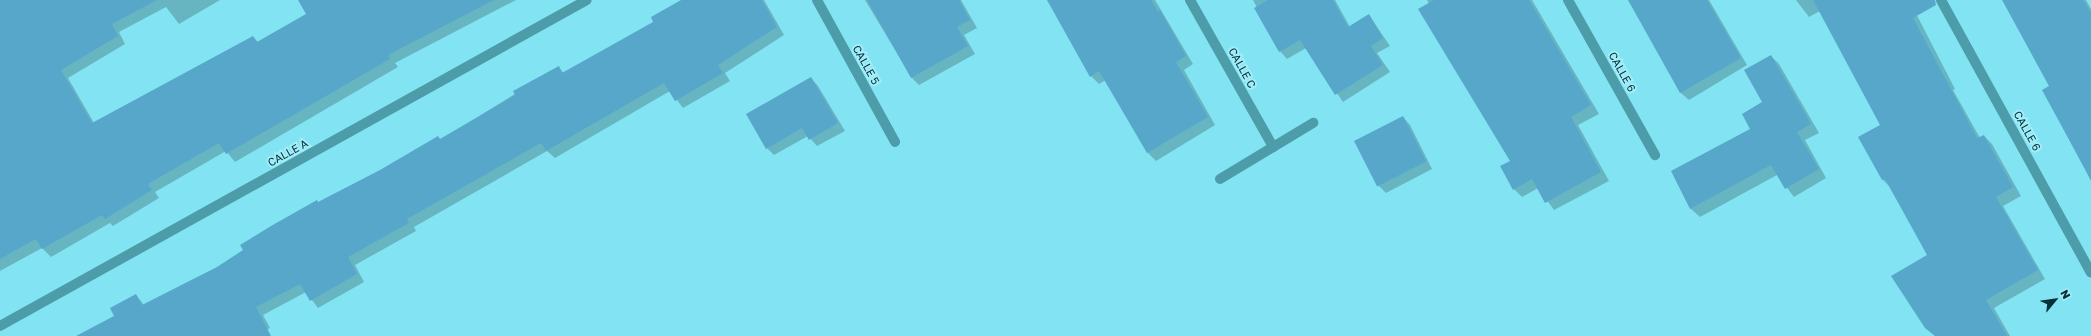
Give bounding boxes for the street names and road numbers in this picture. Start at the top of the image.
street label: CALLE 5 [850,43,882,87]
street label: CALLE C [1226,46,1258,90]
street label: CALLE 6 [1606,50,1638,94]
street label: CALLE 6 [2011,109,2043,153]
street label: CALLE A [266,137,310,169]

